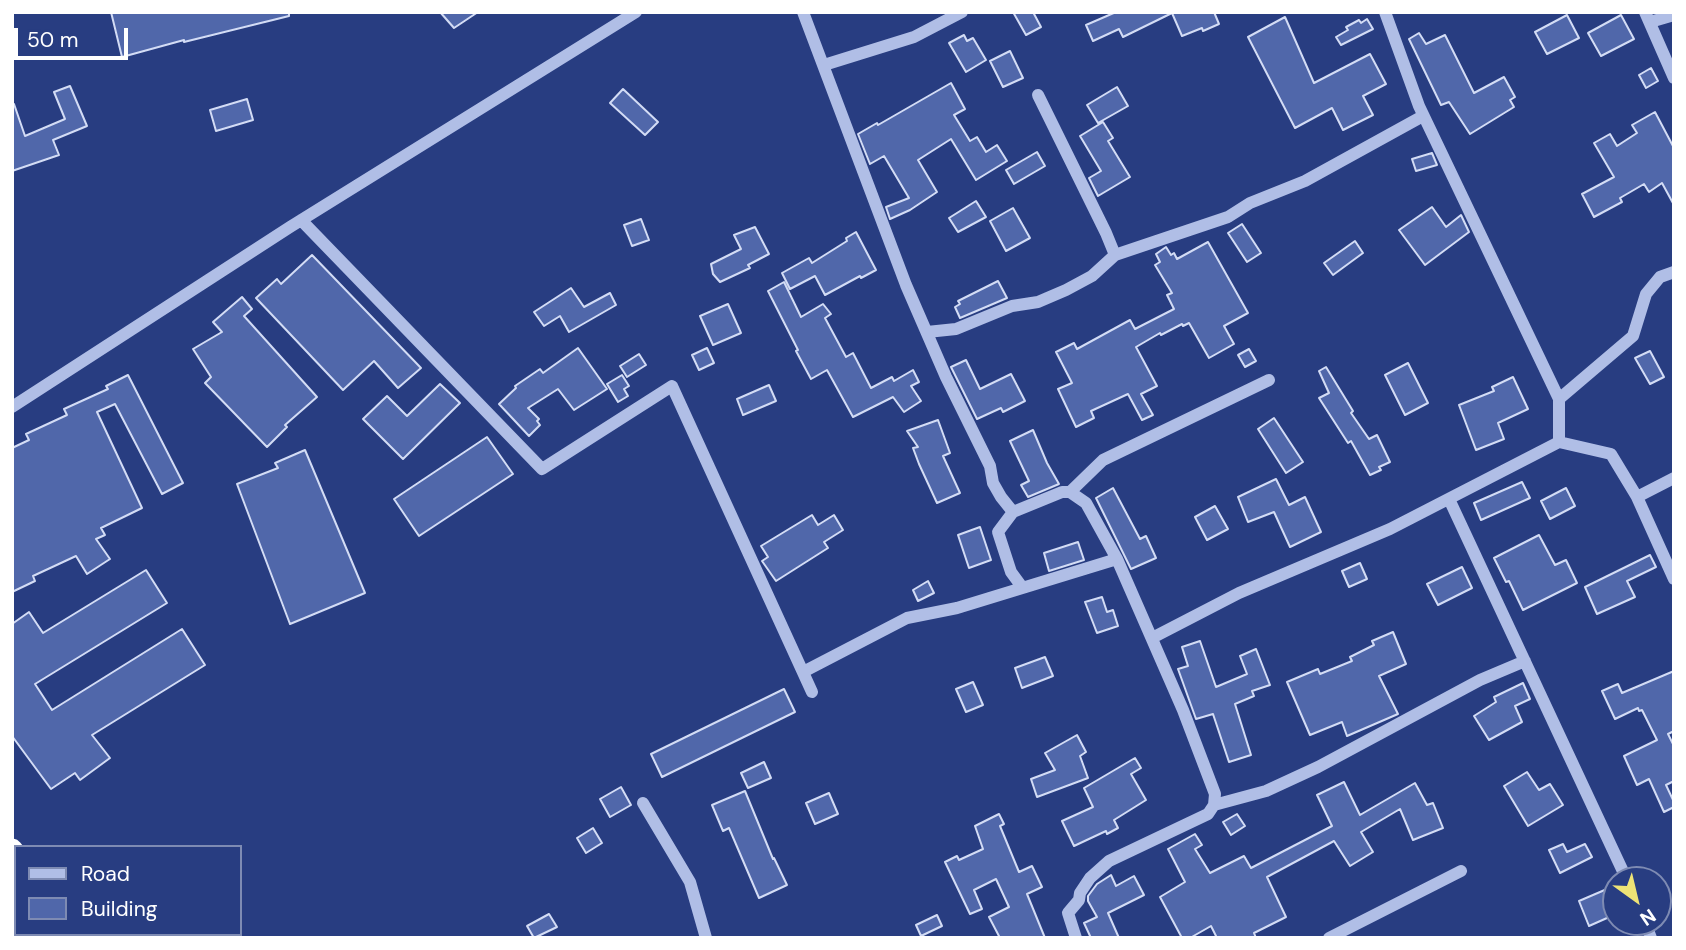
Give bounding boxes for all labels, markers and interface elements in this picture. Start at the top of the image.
scale bar [18,14,131,58]
text: 50 m [27,26,78,54]
legend [14,845,242,936]
text: Road [81,860,130,888]
north arrow [1602,866,1672,936]
text: Building [81,895,157,923]
text: N [1635,903,1661,931]

